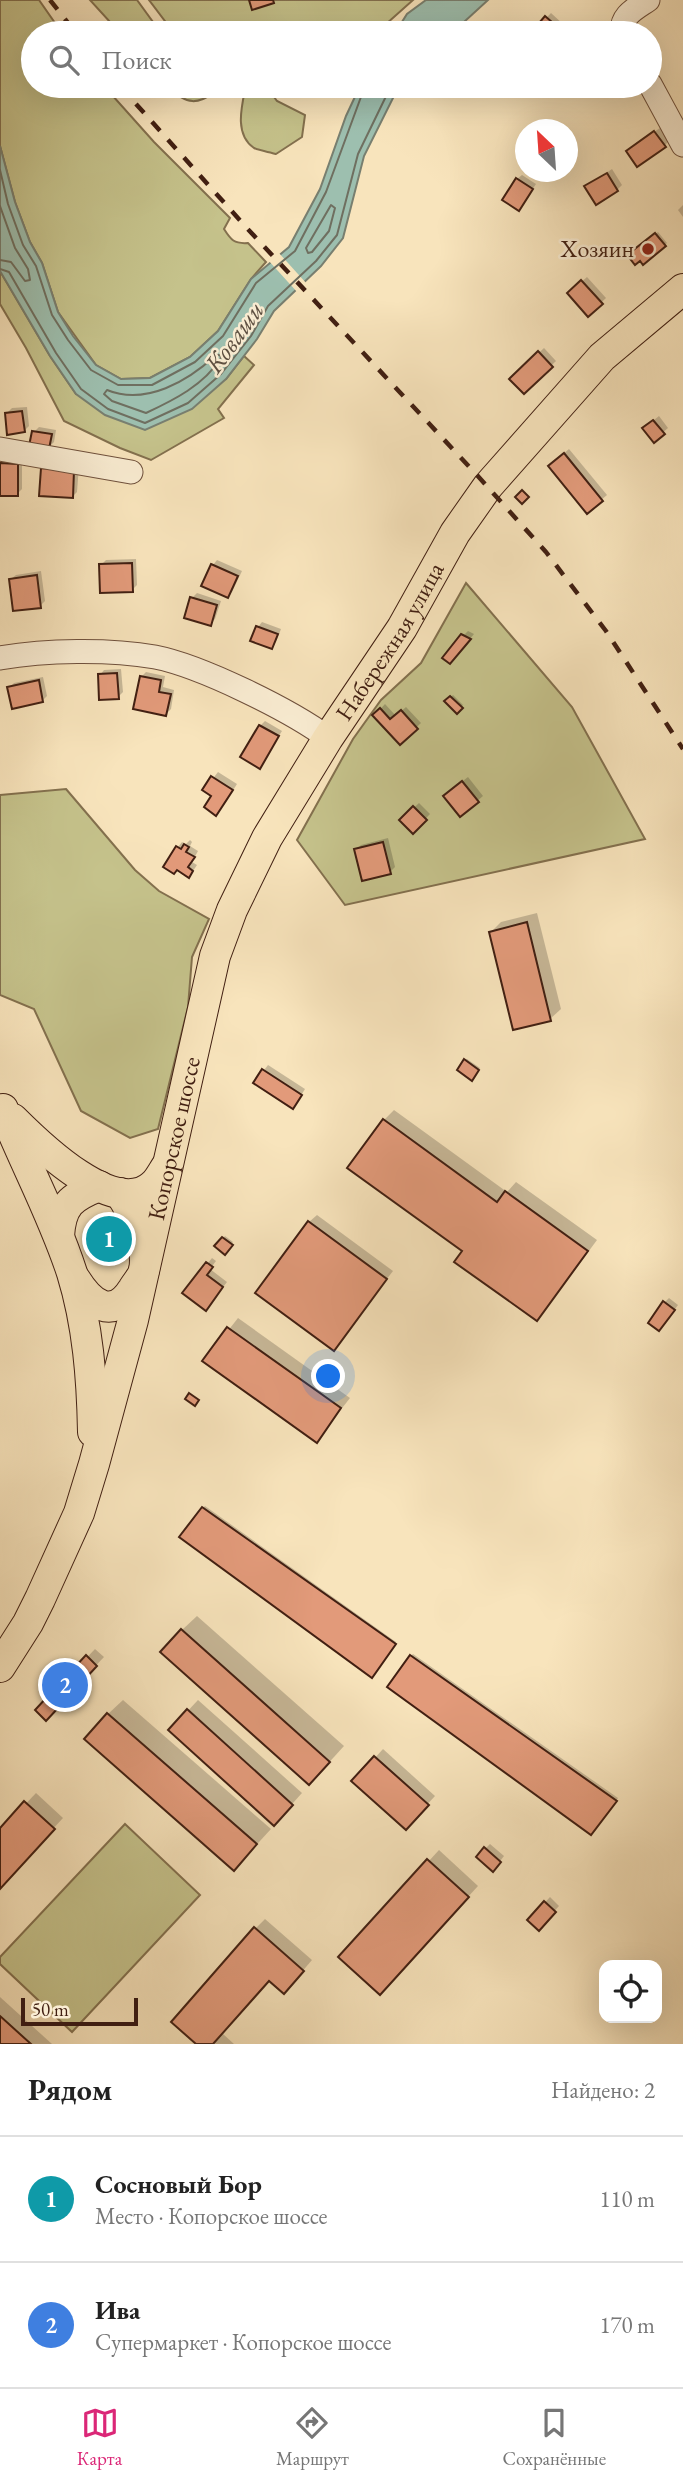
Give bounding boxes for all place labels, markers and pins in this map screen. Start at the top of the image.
place label: Хозяин [560,233,634,264]
marker: Хозяин [640,241,656,257]
pin: 1 [86,1213,132,1265]
pin: 2 [42,1659,88,1711]

